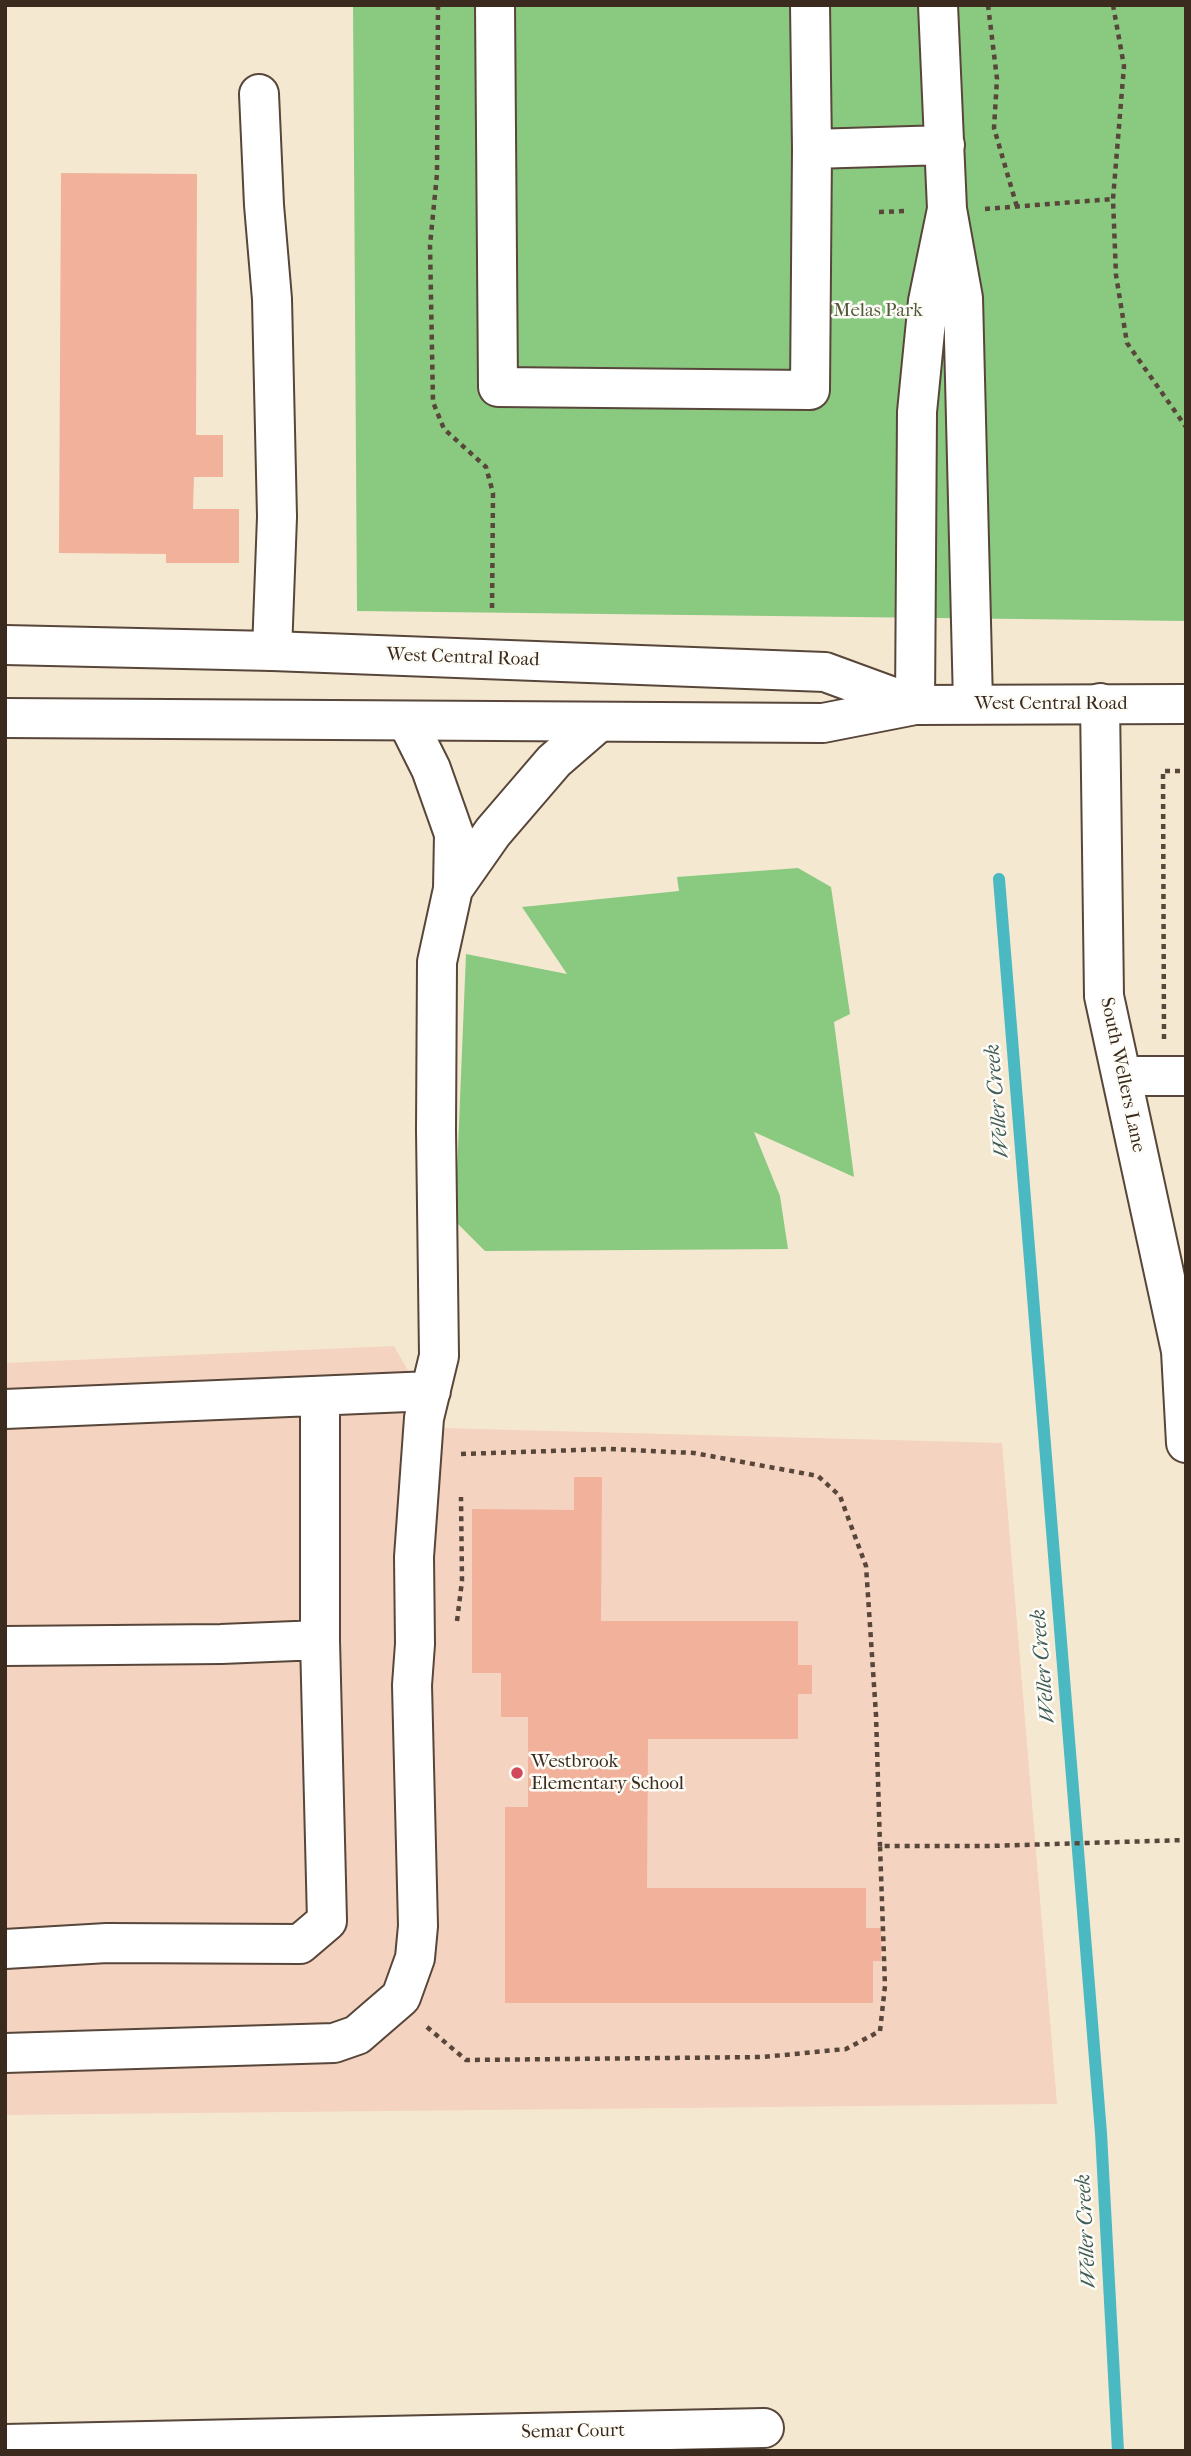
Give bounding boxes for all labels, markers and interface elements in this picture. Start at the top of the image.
park label: Melas Park [833,300,923,322]
street label: West Central Road [386,644,540,672]
street label: West Central Road [974,693,1128,715]
street label: South Wellers Lane [1094,995,1150,1155]
water label: Weller Creek [980,1043,1016,1159]
water label: Weller Creek [1026,1608,1062,1724]
place label: Westbrook Elementary School [531,1751,684,1795]
marker: Westbrook Elementary School [509,1765,525,1781]
water label: Weller Creek [1071,2173,1103,2289]
street label: Semar Court [521,2420,625,2444]

